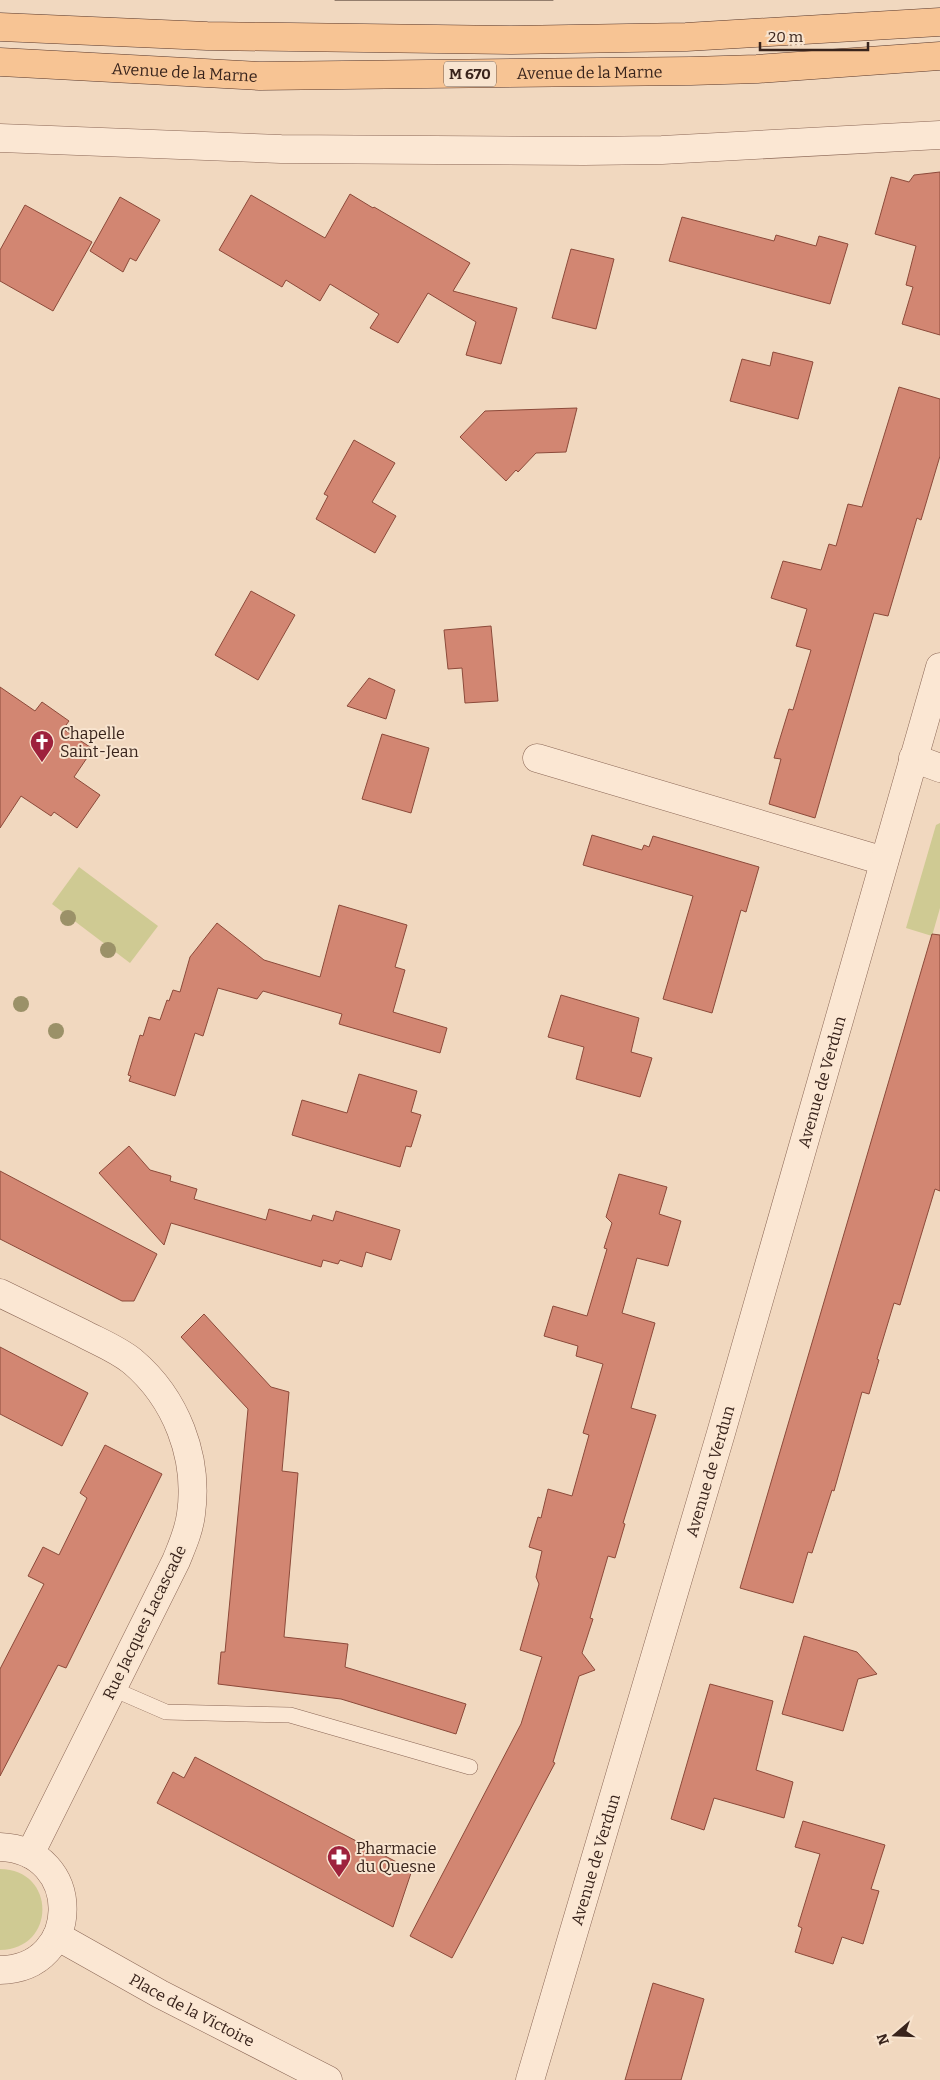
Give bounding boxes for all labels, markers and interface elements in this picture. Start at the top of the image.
scale bar [760,20,868,52]
text: 20 m [768,28,804,46]
street label: Avenue de la Marne [111,59,258,86]
road number: M 670 [444,62,496,86]
street label: Avenue de la Marne [517,62,663,83]
place label: Chapelle Saint-Jean [60,724,139,761]
church icon: Chapelle Saint-Jean [29,729,55,763]
street label: Avenue de Verdun [794,1014,850,1150]
street label: Avenue de Verdun [682,1403,738,1539]
street label: Rue Jacques Lacascade [99,1542,190,1702]
street label: Avenue de Verdun [567,1792,624,1927]
place label: Pharmacie du Quesne [356,1839,436,1876]
pharmacy icon: Pharmacie du Quesne [326,1844,352,1878]
street label: Place de la Victoire [126,1970,258,2051]
north arrow [870,2010,920,2060]
text: N [873,2031,893,2047]

